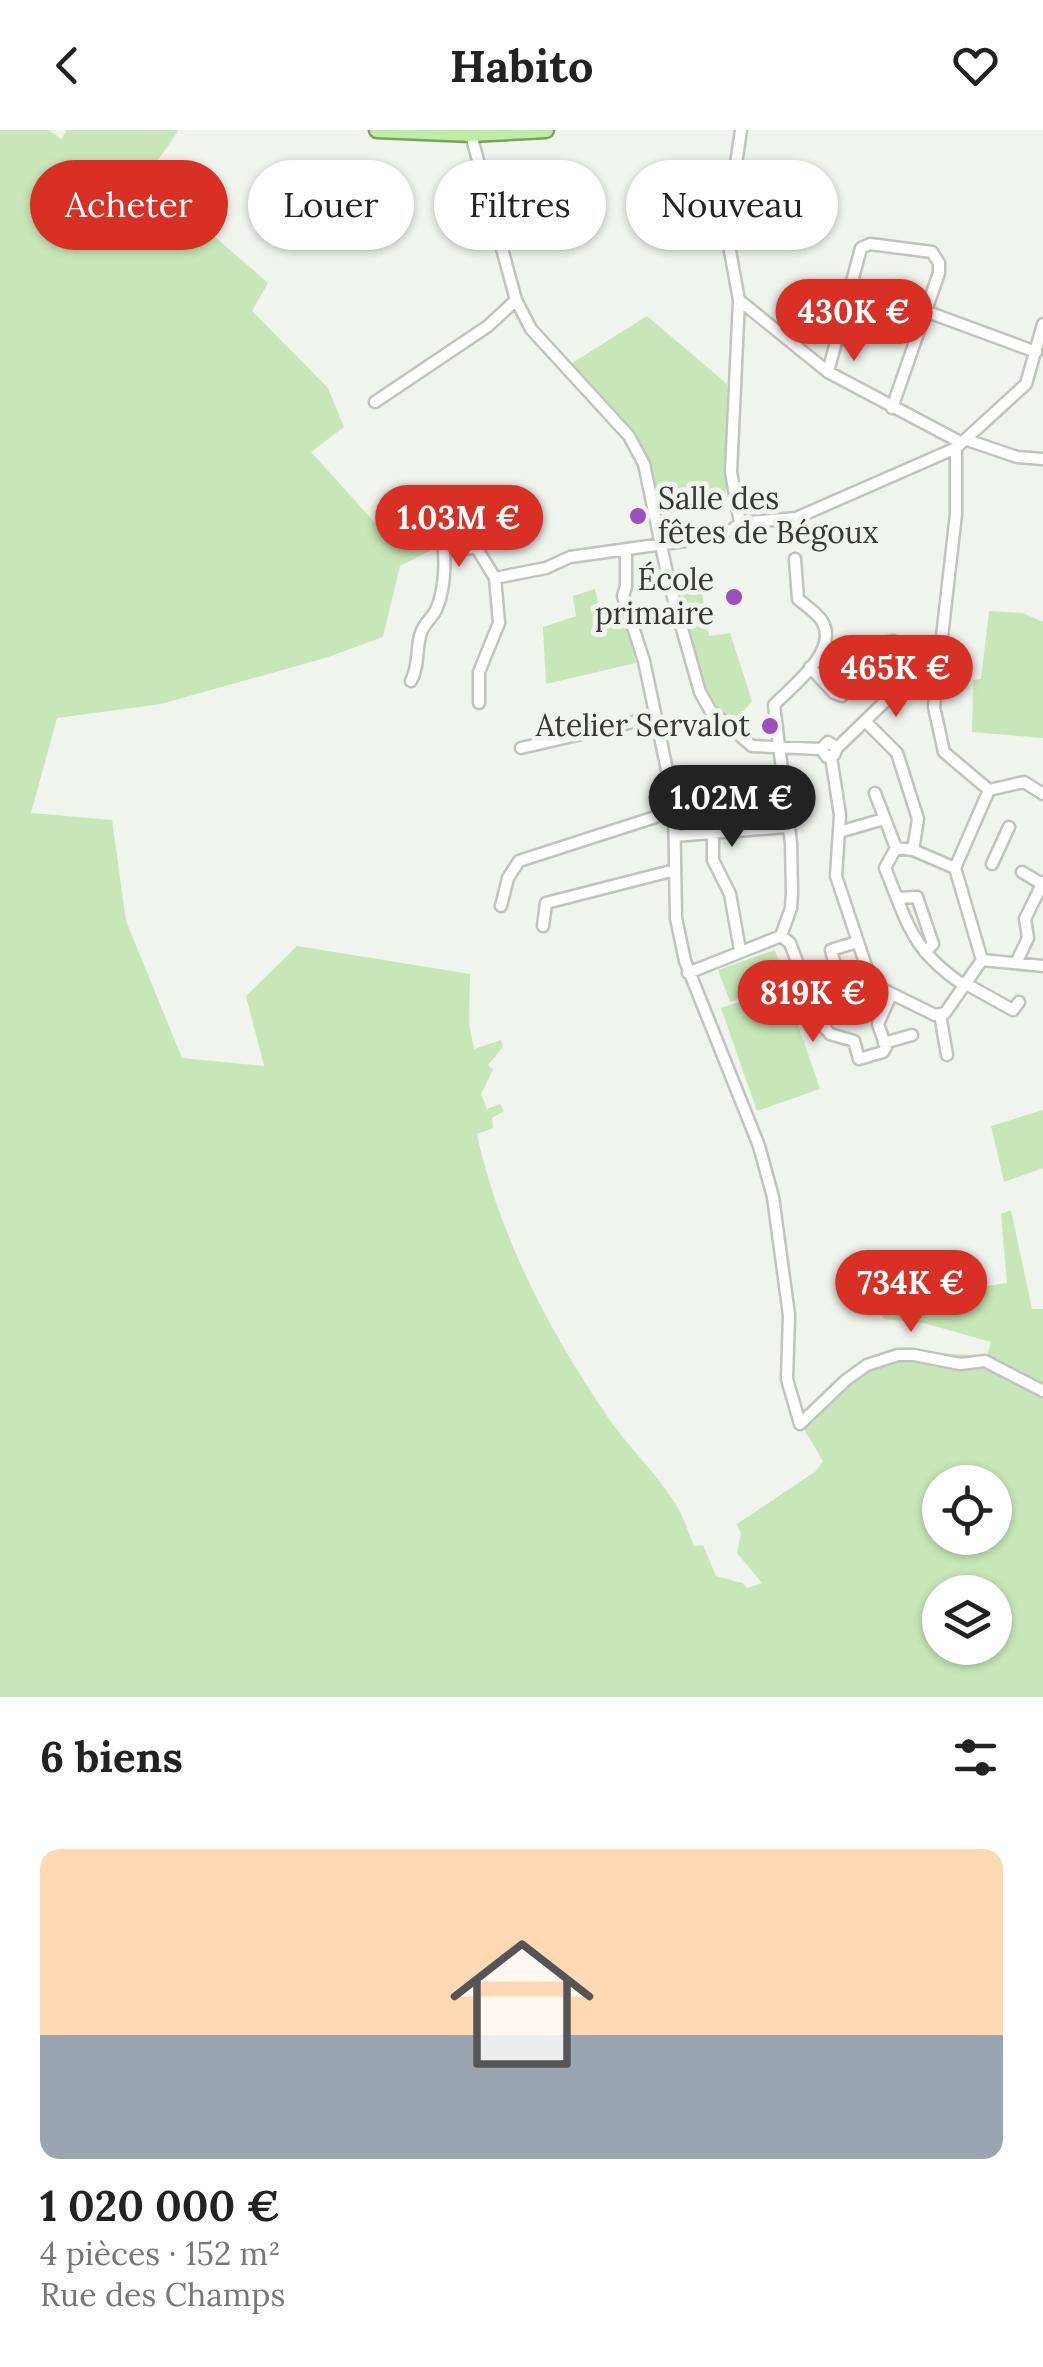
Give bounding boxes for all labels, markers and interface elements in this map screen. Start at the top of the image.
text: Habito [450,37,593,94]
icon: back [40,38,95,93]
icon: heart [948,38,1003,93]
chip: Acheter [30,160,228,250]
chip: Louer [248,160,414,250]
chip: Filtres [434,160,606,250]
chip: Nouveau [626,160,838,250]
pin: 430K € [773,279,935,364]
text: 430K € [798,291,910,332]
place label: Salle des fêtes de Bégoux [658,479,879,552]
pin: 1.03M € [367,485,551,570]
text: 1.03M € [397,497,521,538]
marker: Salle des fêtes de Bégoux [627,505,649,527]
place label: École primaire [595,560,714,632]
marker: École primaire [723,586,745,608]
pin: 465K € [815,635,977,720]
text: 465K € [841,647,951,688]
place label: Atelier Servalot [535,706,750,744]
marker: Atelier Servalot [759,715,781,737]
pin: 1.02M € [640,765,824,850]
text: 1.02M € [671,777,793,818]
pin: 819K € [732,960,894,1045]
text: 819K € [760,972,866,1013]
pin: 734K € [830,1250,992,1335]
text: 734K € [857,1262,965,1303]
map controls [922,1465,1012,1665]
button: locate [922,1465,1012,1555]
button: layers [922,1575,1012,1665]
text: 6 biens [40,1730,183,1784]
icon: filters [948,1730,1003,1785]
icon: home [432,1914,612,2094]
text: 1 020 000 € [40,2179,280,2233]
text: 4 pièces · 152 m² [40,2233,281,2274]
text: Rue des Champs [40,2274,285,2315]

